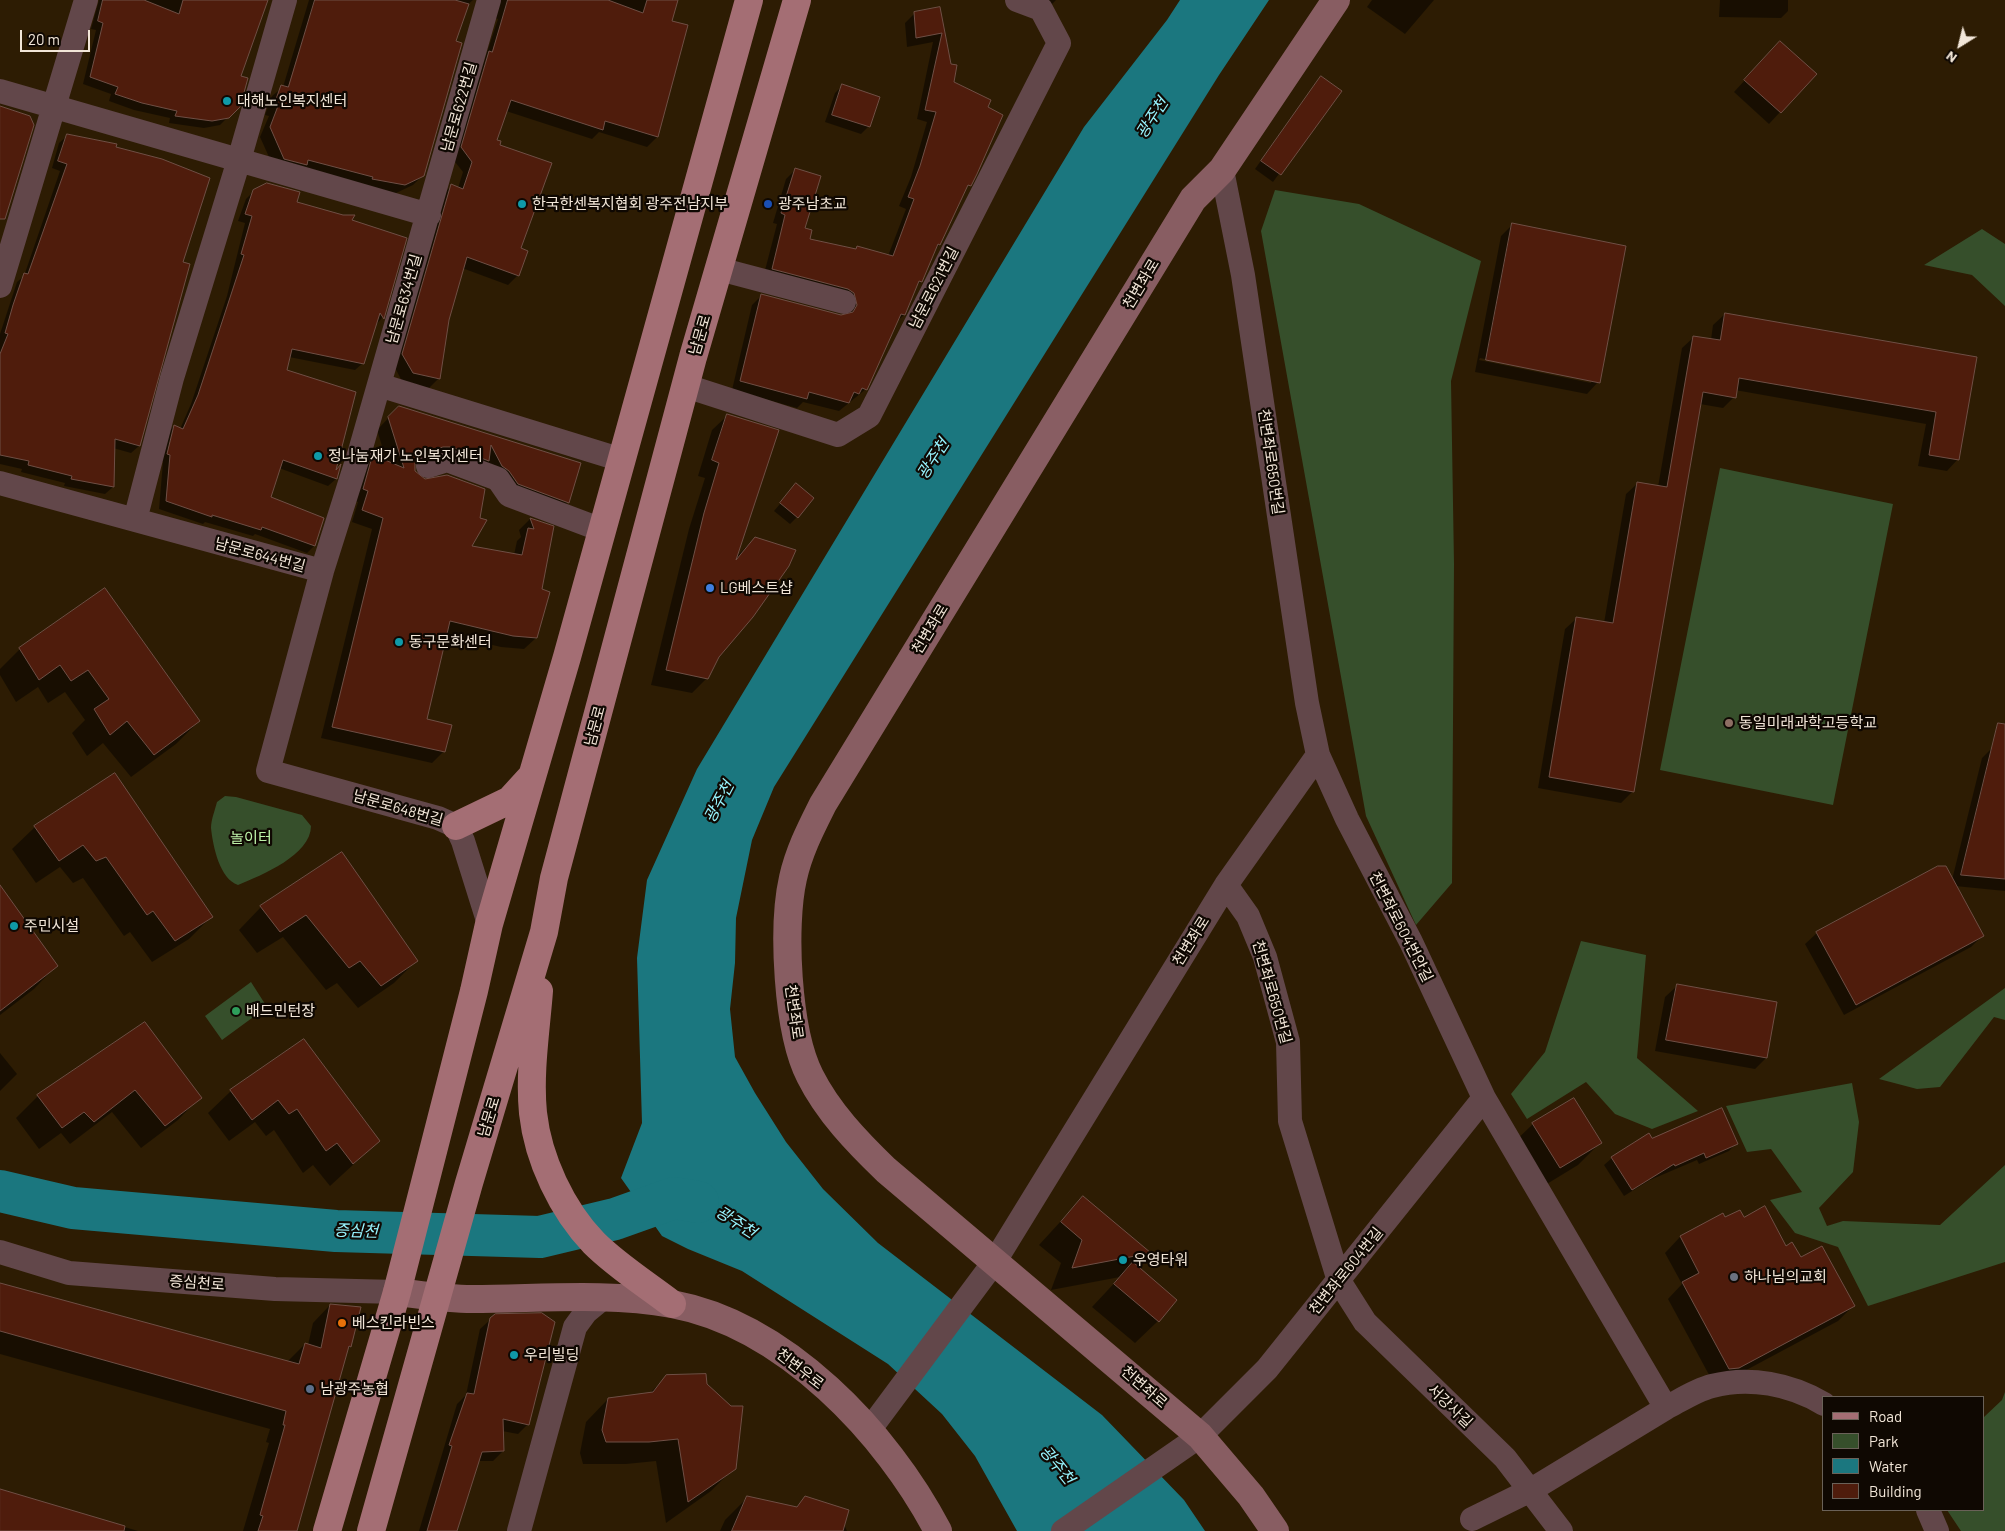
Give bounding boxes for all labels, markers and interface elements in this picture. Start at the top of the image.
scale bar [22,20,92,52]
north arrow [1935,20,1985,70]
text: 20 m [28,30,60,48]
text: N [1942,48,1960,67]
street label: 남문로622번길 [438,60,480,154]
place label: 대해노인복지센터 [237,92,347,110]
water label: 광주천 [1132,94,1172,142]
marker: 대해노인복지센터 [221,95,233,107]
place label: 한국한센복지협회 광주전남지부 [532,195,728,213]
place label: 광주남초교 [778,195,847,213]
marker: 한국한센복지협회 광주전남지부 [516,198,528,210]
marker: 광주남초교 [762,198,774,210]
street label: 남문로621번길 [906,244,962,332]
street label: 남문로634번길 [383,252,425,346]
street label: 천변좌로 [1119,256,1163,312]
street label: 남문로 [686,313,714,357]
street label: 천변좌로650번길 [1255,408,1287,516]
water label: 광주천 [913,435,953,483]
place label: 정나눔재가 노인복지센터 [328,447,483,465]
marker: 정나눔재가 노인복지센터 [312,450,324,462]
street label: 남문로644번길 [213,534,307,576]
place label: LG베스트샵 [720,579,793,597]
marker: LG베스트샵 [704,582,716,594]
street label: 천변좌로 [908,601,952,657]
place label: 동구문화센터 [409,633,492,651]
marker: 동구문화센터 [393,636,405,648]
street label: 남문로 [581,704,609,748]
place label: 동일미래과학고등학교 [1739,714,1877,732]
marker: 동일미래과학고등학교 [1723,717,1735,729]
water label: 광주천 [700,778,738,826]
street label: 남문로648번길 [351,787,445,829]
park label: 놀이터 [230,829,272,847]
street label: 천변좌로604번안길 [1365,869,1437,985]
street label: 천변좌로 [1169,913,1213,969]
place label: 주민시설 [24,917,79,935]
marker: 주민시설 [8,920,20,932]
street label: 천변좌로650번길 [1249,938,1295,1046]
street label: 천변좌로 [781,983,807,1041]
place label: 배드민턴장 [246,1002,315,1020]
marker: 배드민턴장 [230,1005,242,1017]
street label: 남문로 [474,1095,504,1139]
water label: 광주천 [712,1202,760,1242]
water label: 증심천 [334,1221,378,1241]
street label: 천변좌로604번길 [1305,1224,1387,1318]
place label: 우영타워 [1133,1251,1188,1269]
marker: 우영타워 [1117,1254,1129,1266]
place label: 하나님의교회 [1744,1268,1827,1286]
marker: 하나님의교회 [1728,1271,1740,1283]
street label: 증심천로 [169,1272,225,1294]
place label: 베스킨라빈스 [352,1314,435,1332]
marker: 베스킨라빈스 [336,1317,348,1329]
street label: 천변우로 [773,1345,827,1393]
place label: 우리빌딩 [524,1346,579,1364]
marker: 우리빌딩 [508,1349,520,1361]
street label: 천변좌로 [1117,1362,1171,1412]
place label: 남광주농협 [320,1380,389,1398]
street label: 서강사길 [1424,1380,1476,1432]
marker: 남광주농협 [304,1383,316,1395]
legend [1822,1396,1985,1511]
text: Road [1869,1407,1902,1425]
text: Park [1869,1432,1898,1450]
water label: 광주천 [1036,1442,1078,1488]
text: Water [1869,1457,1908,1475]
text: Building [1869,1482,1922,1500]

